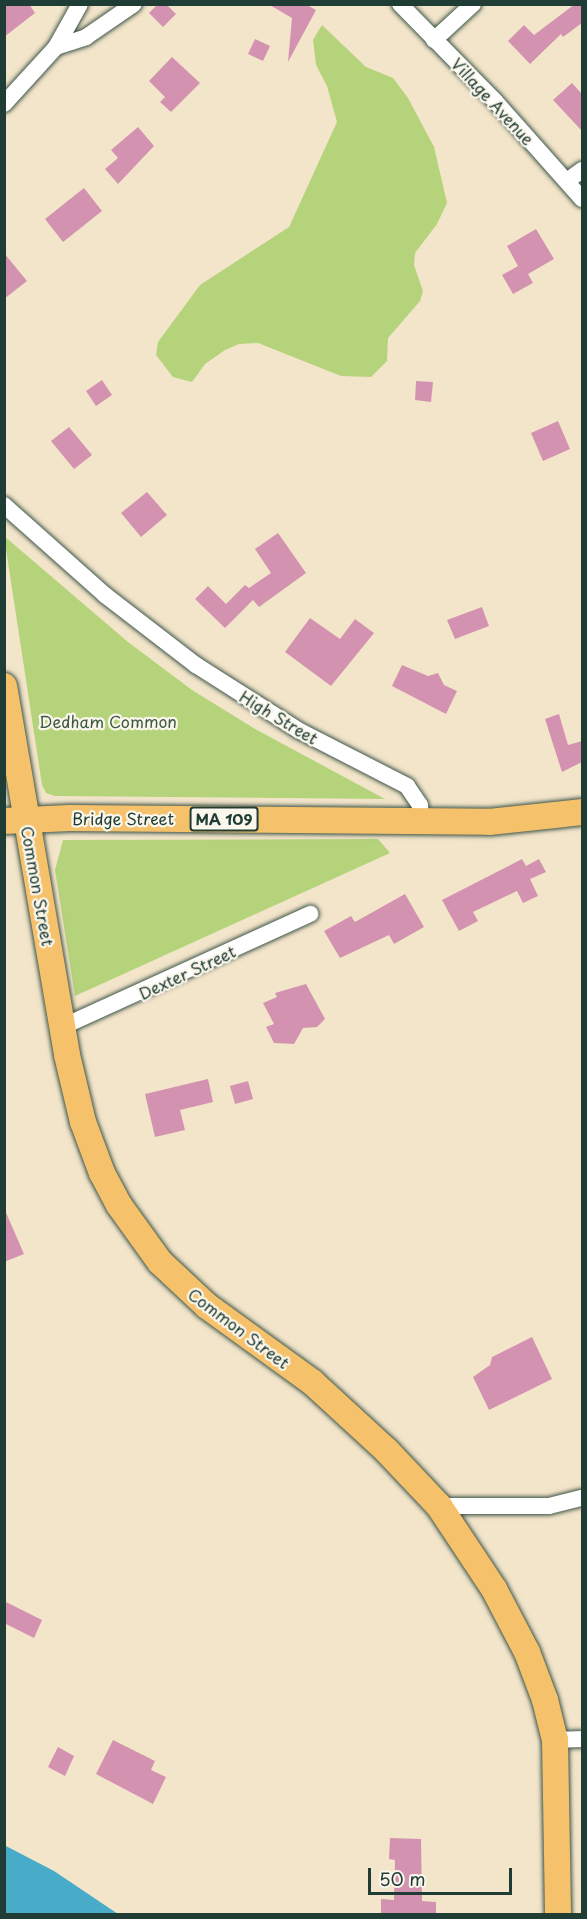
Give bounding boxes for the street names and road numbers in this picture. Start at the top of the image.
street label: Village Avenue [448,54,538,148]
street label: High Street [236,686,322,748]
road number: MA 109 [188,807,260,831]
street label: Bridge Street [72,808,174,828]
street label: Common Street [18,825,58,947]
street label: Dexter Street [135,941,239,1003]
street label: Common Street [185,1284,293,1372]

